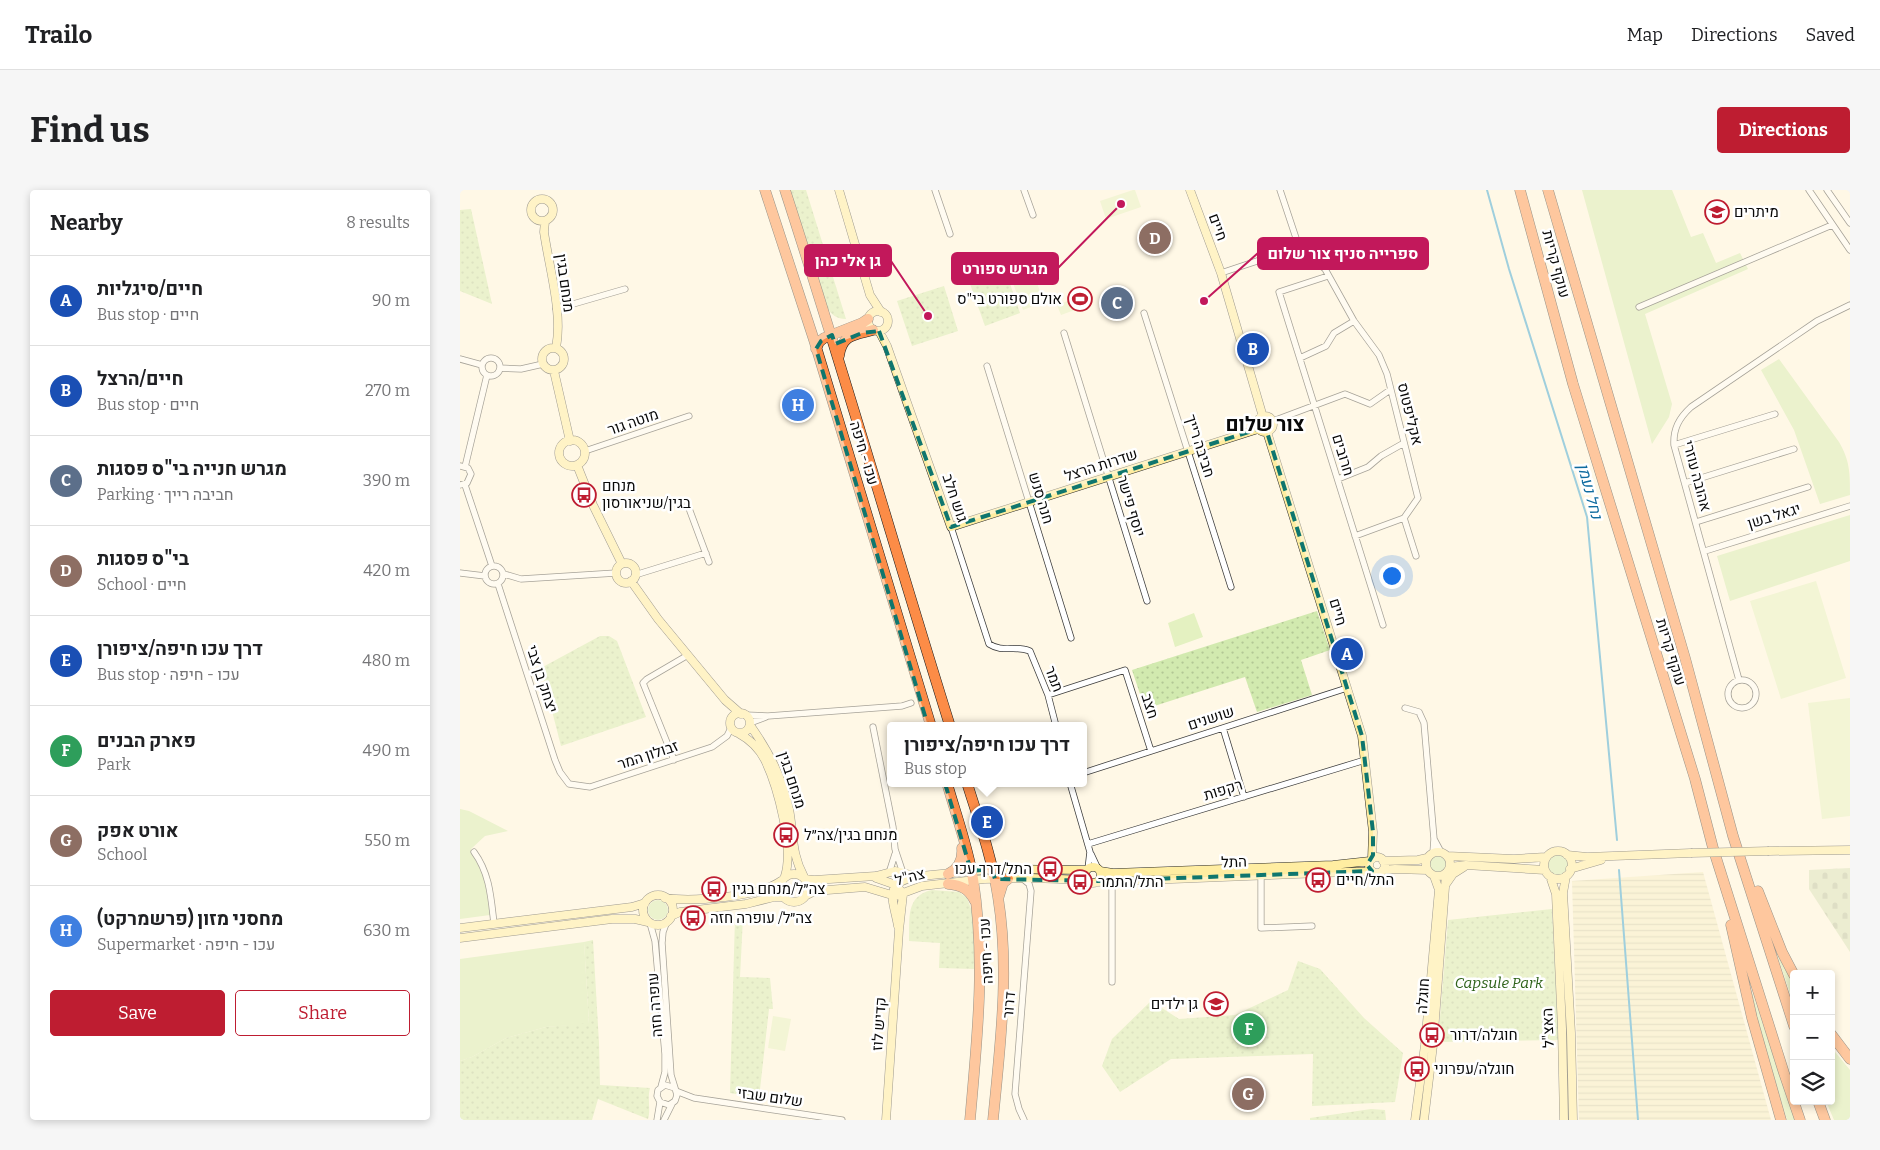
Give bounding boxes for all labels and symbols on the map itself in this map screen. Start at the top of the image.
school or university icon: מיתרים [1704,199,1730,225]
place label: מיתרים [1734,203,1779,221]
street label: חיים [1205,211,1231,243]
pin: D [1139,219,1171,257]
street label: עוקף קריות [1538,228,1574,300]
callout: ספרייה סניף צור שלום [1258,238,1428,269]
text: ספרייה סניף צור שלום [1268,244,1418,263]
callout: גן אלי כהן [805,245,891,276]
text: גן אלי כהן [815,251,881,270]
street label: מנחם בגין [552,252,578,314]
callout: מגרש ספורט [952,253,1058,284]
text: מגרש ספורט [962,259,1048,278]
pin: C [1101,284,1133,322]
sports icon: אולם ספורט בי"ס [1067,286,1093,312]
place label: אולם ספורט בי"ס [957,290,1062,308]
pin: B [1237,330,1269,368]
street label: אקליפטוס [1394,381,1426,447]
pin: H [782,386,814,424]
street label: מוטה גור [605,405,661,439]
street label: חביבה רייך [1181,412,1219,480]
district label: צור שלום [1225,412,1305,436]
street label: עכו - חיפה [846,419,882,487]
street label: חרובים [1328,432,1358,478]
street label: אהובה עוזרי [1679,438,1715,514]
street label: שדרות הרצל [1062,445,1140,485]
water label: נחל נעמן [1573,461,1607,522]
street label: חנה סנש [1025,470,1057,526]
street label: גוש חלב [938,471,972,525]
street label: יוסף פישר [1113,473,1149,539]
place label: מנחם בגין/שניאורסון [602,477,691,512]
bus stop icon: מנחם בגין/שניאורסון [571,482,597,508]
street label: יגאל בשן [1745,499,1803,533]
your location [1379,563,1405,589]
street label: חיים [1325,596,1351,628]
street label: עוקף קריות [1652,616,1690,688]
pin: A [1331,635,1363,673]
street label: יצחק בן צבי [523,643,561,715]
street label: תמר [1041,664,1067,694]
street label: חצב [1138,691,1162,721]
street label: שושנים [1186,702,1236,734]
street label: זבולון המר [615,737,681,773]
street label: מנחם בגין [774,749,810,811]
street label: רקפות [1201,776,1245,804]
pin: E [971,803,1003,841]
bus stop icon: מנחם בגין/צה״ל [773,822,799,848]
place label: מנחם בגין/צה״ל [804,826,898,844]
street label: התל [1221,853,1247,871]
bus stop icon: התל/דרך עכו [1037,856,1063,882]
place label: התל/דרך עכו [955,860,1032,878]
street label: צה"ל [893,864,927,890]
bus stop icon: התל/חיים [1305,867,1331,893]
bus stop icon: התל/התמר [1067,869,1093,895]
place label: התל/חיים [1336,871,1394,889]
place label: התל/התמר [1098,873,1164,891]
bus stop icon: צה״ל/מנחם בגין [701,876,727,902]
place label: צה״ל/מנחם בגין [732,880,826,898]
bus stop icon: צה״ל/ עופרה חזה [680,905,706,931]
place label: צה״ל/ עופרה חזה [710,909,812,927]
street label: עכו - חיפה [975,918,997,984]
street label: עופרה חזה [644,972,666,1038]
park label: Capsule Park [1455,974,1544,992]
street label: חוגלה [1413,977,1433,1015]
street label: דרור [999,991,1019,1019]
school or university icon: גן ילדים [1203,991,1229,1017]
place label: גן ילדים [1151,995,1198,1013]
street label: קדיש לוז [868,996,890,1052]
street label: האצ"ל [1538,1008,1558,1048]
pin: F [1233,1010,1265,1048]
bus stop icon: חוגלה/דרור [1419,1022,1445,1048]
place label: חוגלה/דרור [1450,1026,1518,1044]
bus stop icon: חוגלה/עפרוני [1404,1056,1430,1082]
place label: חוגלה/עפרוני [1434,1060,1514,1078]
pin: G [1232,1075,1264,1113]
street label: שלום שבזי [736,1083,804,1111]

